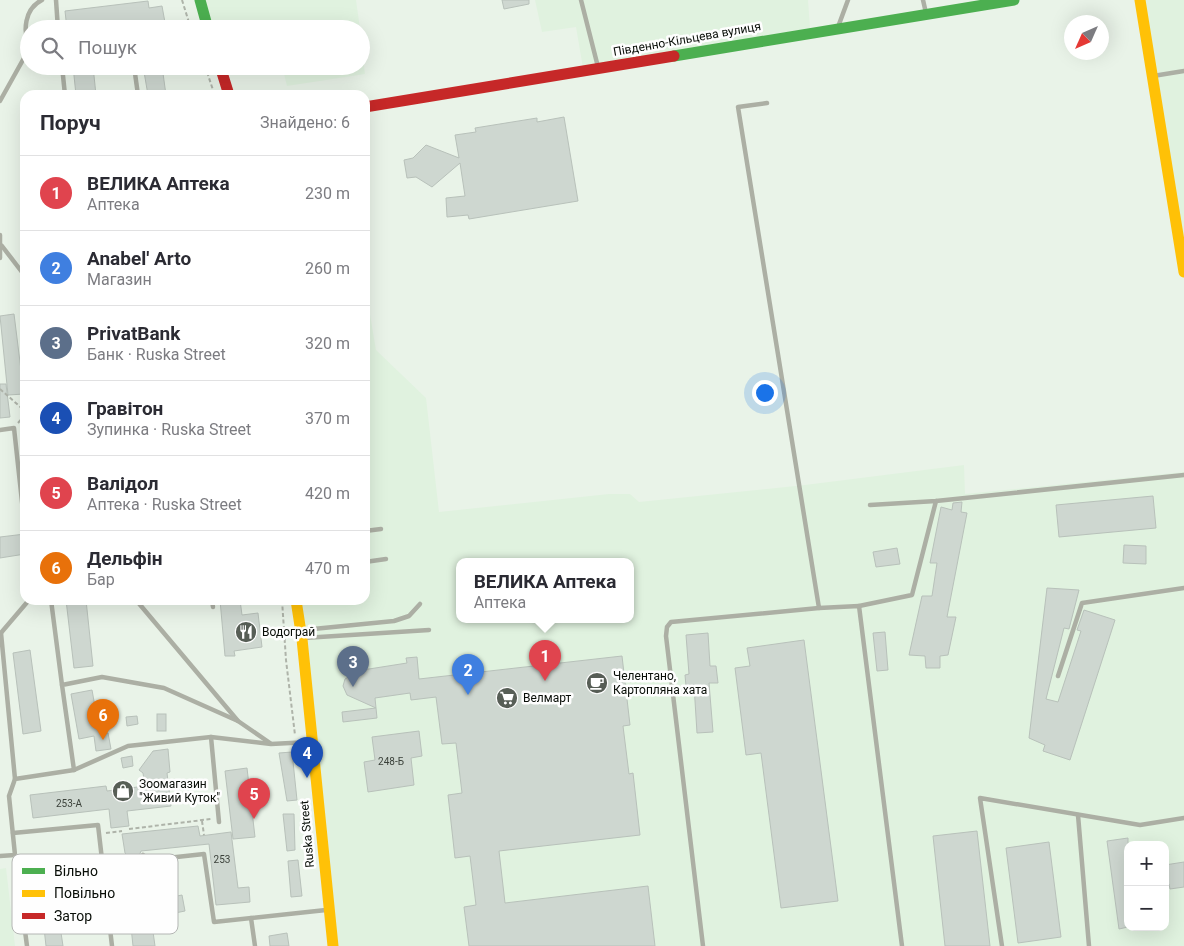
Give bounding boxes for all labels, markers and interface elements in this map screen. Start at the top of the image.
north arrow [1064,15,1109,60]
street label: Південно-Кільцева вулиця [612,19,762,59]
search box [20,20,370,75]
icon: search [38,34,66,62]
text: Пошук [78,36,137,59]
text: Поруч [40,111,101,135]
text: Знайдено: 6 [260,113,350,132]
text: ВЕЛИКА Аптека [87,172,230,195]
text: 1 [51,184,61,203]
text: 230 m [305,184,350,203]
text: Аптека [87,195,140,214]
text: Anabel' Arto [87,247,191,270]
text: 2 [51,259,61,278]
text: 260 m [305,259,350,278]
text: Магазин [87,270,152,289]
text: PrivatBank [87,322,180,345]
text: 3 [51,334,61,353]
text: 320 m [305,334,350,353]
text: Банк · Ruska Street [87,345,226,364]
your location [752,380,778,406]
text: Гравітон [87,397,163,420]
text: 4 [51,409,61,428]
text: 370 m [305,409,350,428]
text: Зупинка · Ruska Street [87,420,251,439]
text: Валідол [87,472,158,495]
text: 5 [51,484,61,503]
text: 420 m [305,484,350,503]
text: Аптека · Ruska Street [87,495,242,514]
text: Дельфін [87,547,162,570]
popup [456,558,634,623]
text: 6 [51,559,61,578]
text: 470 m [305,559,350,578]
text: Бар [87,570,115,589]
text: ВЕЛИКА Аптека [474,570,616,593]
text: Аптека [474,593,526,612]
restaurant icon: Водограй [234,620,258,644]
place label: Водограй [262,625,315,639]
pin: 1 [529,640,561,681]
pin: 3 [337,646,369,687]
pin: 2 [452,654,484,695]
place label: Челентано, Картопляна хата [613,669,707,697]
cafe icon: Челентано, Картопляна хата [585,671,609,695]
supermarket icon: Велмарт [495,686,519,710]
place label: Велмарт [523,691,571,705]
pin: 6 [87,699,119,740]
pin: 4 [291,737,323,778]
house number: 248-Б [378,756,404,767]
place label: Зоомагазин "Живий Куток" [139,777,220,805]
pin: 5 [238,778,270,819]
shop icon: Зоомагазин "Живий Куток" [111,779,135,803]
house number: 253-А [56,798,83,809]
street label: Ruska Street [297,800,317,868]
map controls [1124,841,1169,931]
button: + [1124,841,1169,886]
legend [12,854,178,934]
house number: 253 [214,854,230,865]
text: Вільно [54,863,98,879]
text: Повільно [54,885,115,901]
button: − [1124,886,1169,931]
text: Затор [54,908,92,924]

